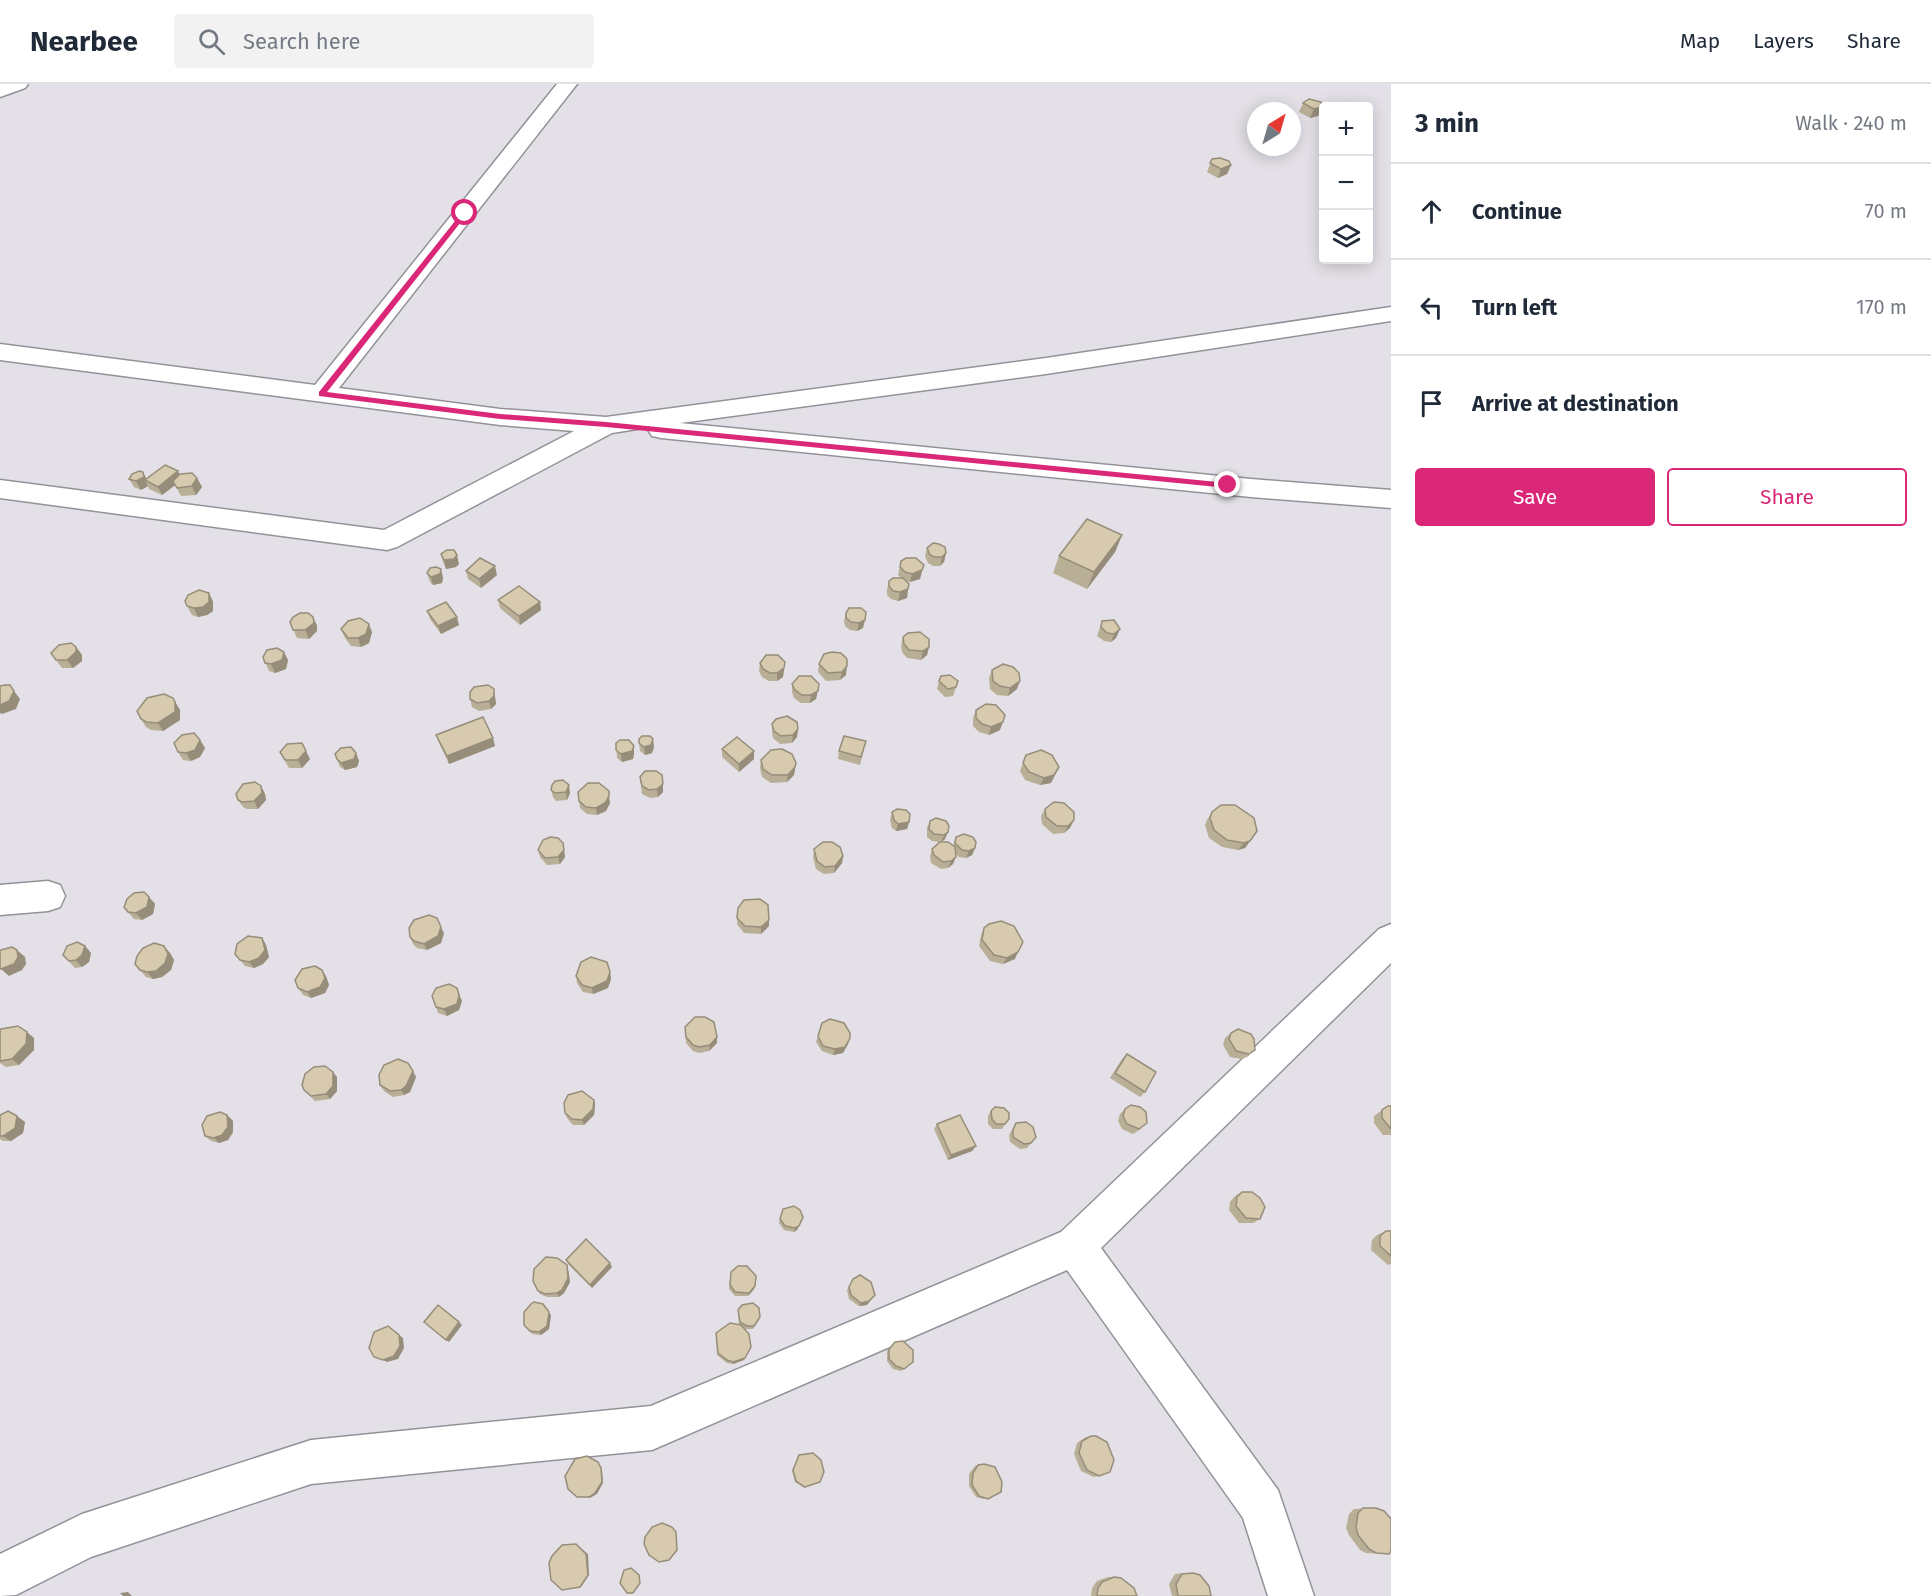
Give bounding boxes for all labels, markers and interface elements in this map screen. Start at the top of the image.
search box [174,14,594,68]
text: Nearbee [30,25,138,58]
icon: search [195,25,228,58]
text: Search here [243,28,360,55]
text: Map [1680,28,1720,54]
text: Layers [1753,28,1814,54]
text: Share [1847,28,1901,54]
north arrow [1247,102,1301,156]
map controls [1319,102,1373,264]
button: + [1319,102,1373,156]
text: 3 min [1415,108,1479,139]
text: Walk · 240 m [1795,111,1907,135]
button: − [1319,156,1373,210]
icon: ahead [1415,195,1448,228]
text: Continue [1472,198,1562,225]
route start [451,199,477,225]
text: 70 m [1865,199,1907,223]
button: layers [1319,210,1373,264]
icon: left [1415,291,1448,324]
text: Turn left [1472,294,1557,321]
text: 170 m [1856,295,1907,319]
icon: arrive [1415,387,1448,420]
text: Arrive at destination [1472,390,1679,417]
button: Save [1415,468,1655,526]
button: Share [1667,468,1907,526]
route end [1214,471,1240,497]

